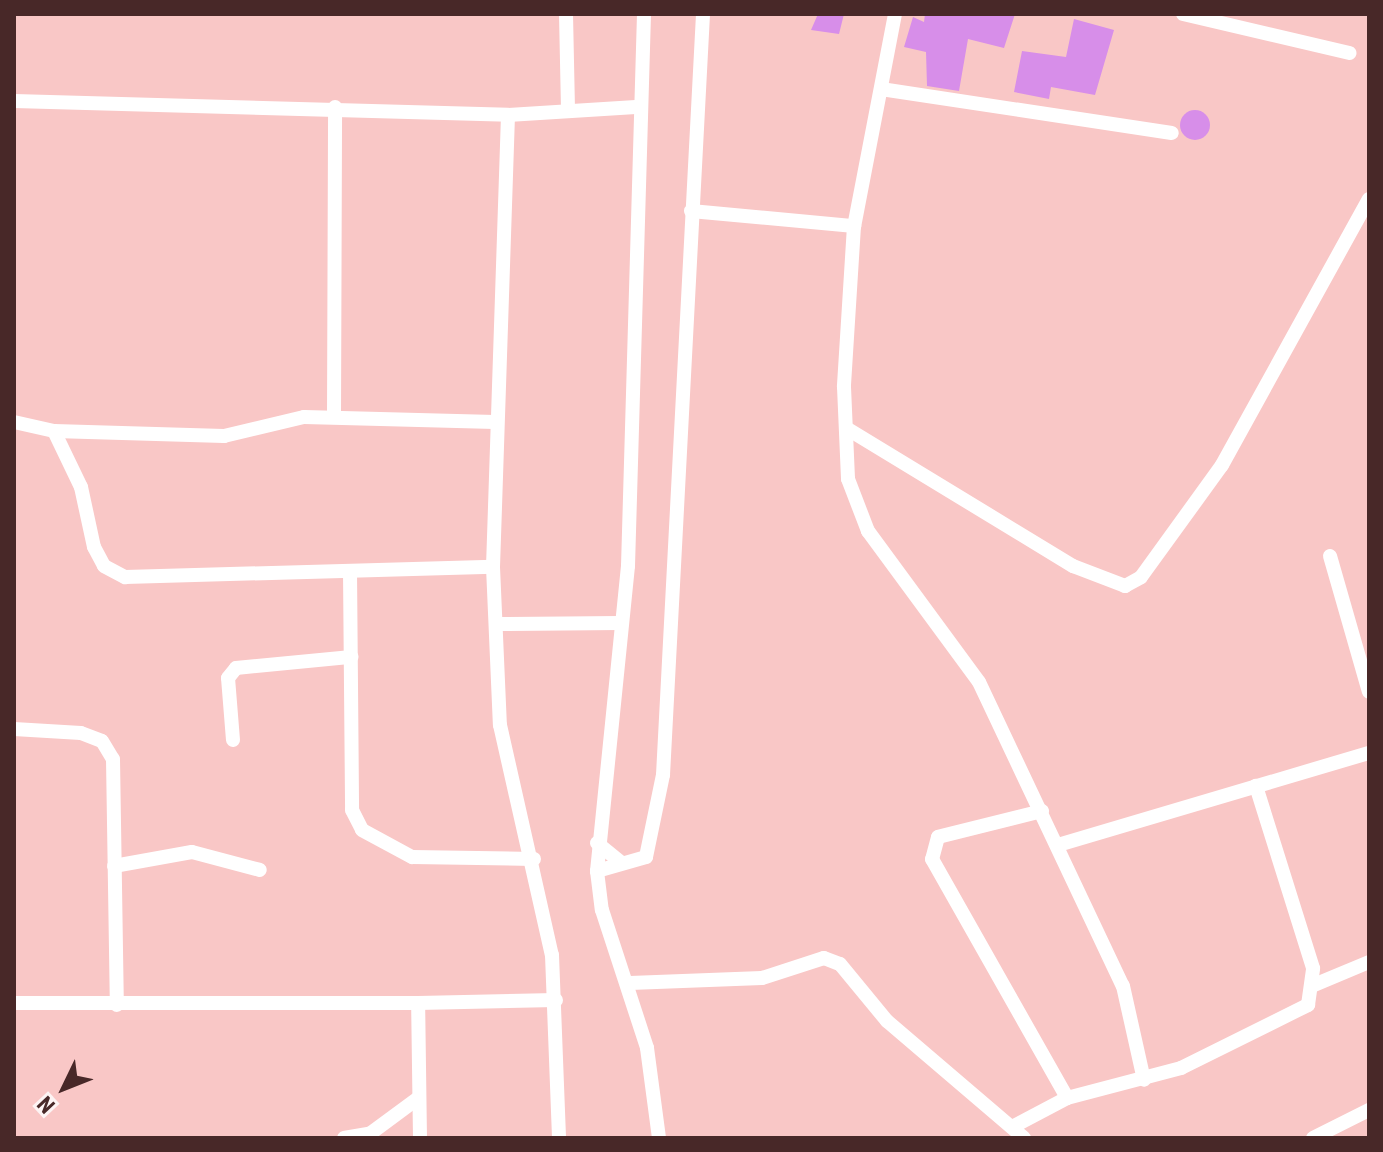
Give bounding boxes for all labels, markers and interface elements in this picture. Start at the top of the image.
north arrow [24,1048,104,1128]
text: N [32,1091,60,1118]

